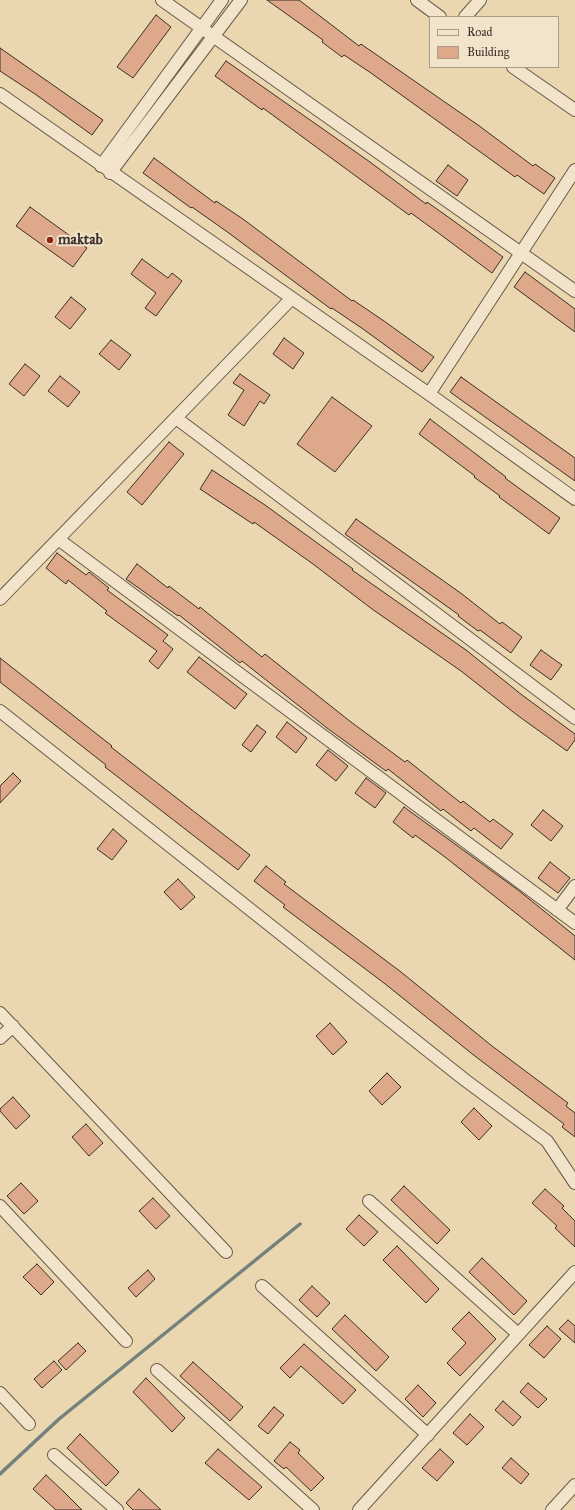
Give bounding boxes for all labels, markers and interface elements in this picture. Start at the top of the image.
legend [429,16,559,68]
text: Road [467,25,493,39]
text: Building [467,45,509,59]
place label: maktab [58,231,103,249]
marker: maktab [45,235,55,245]

